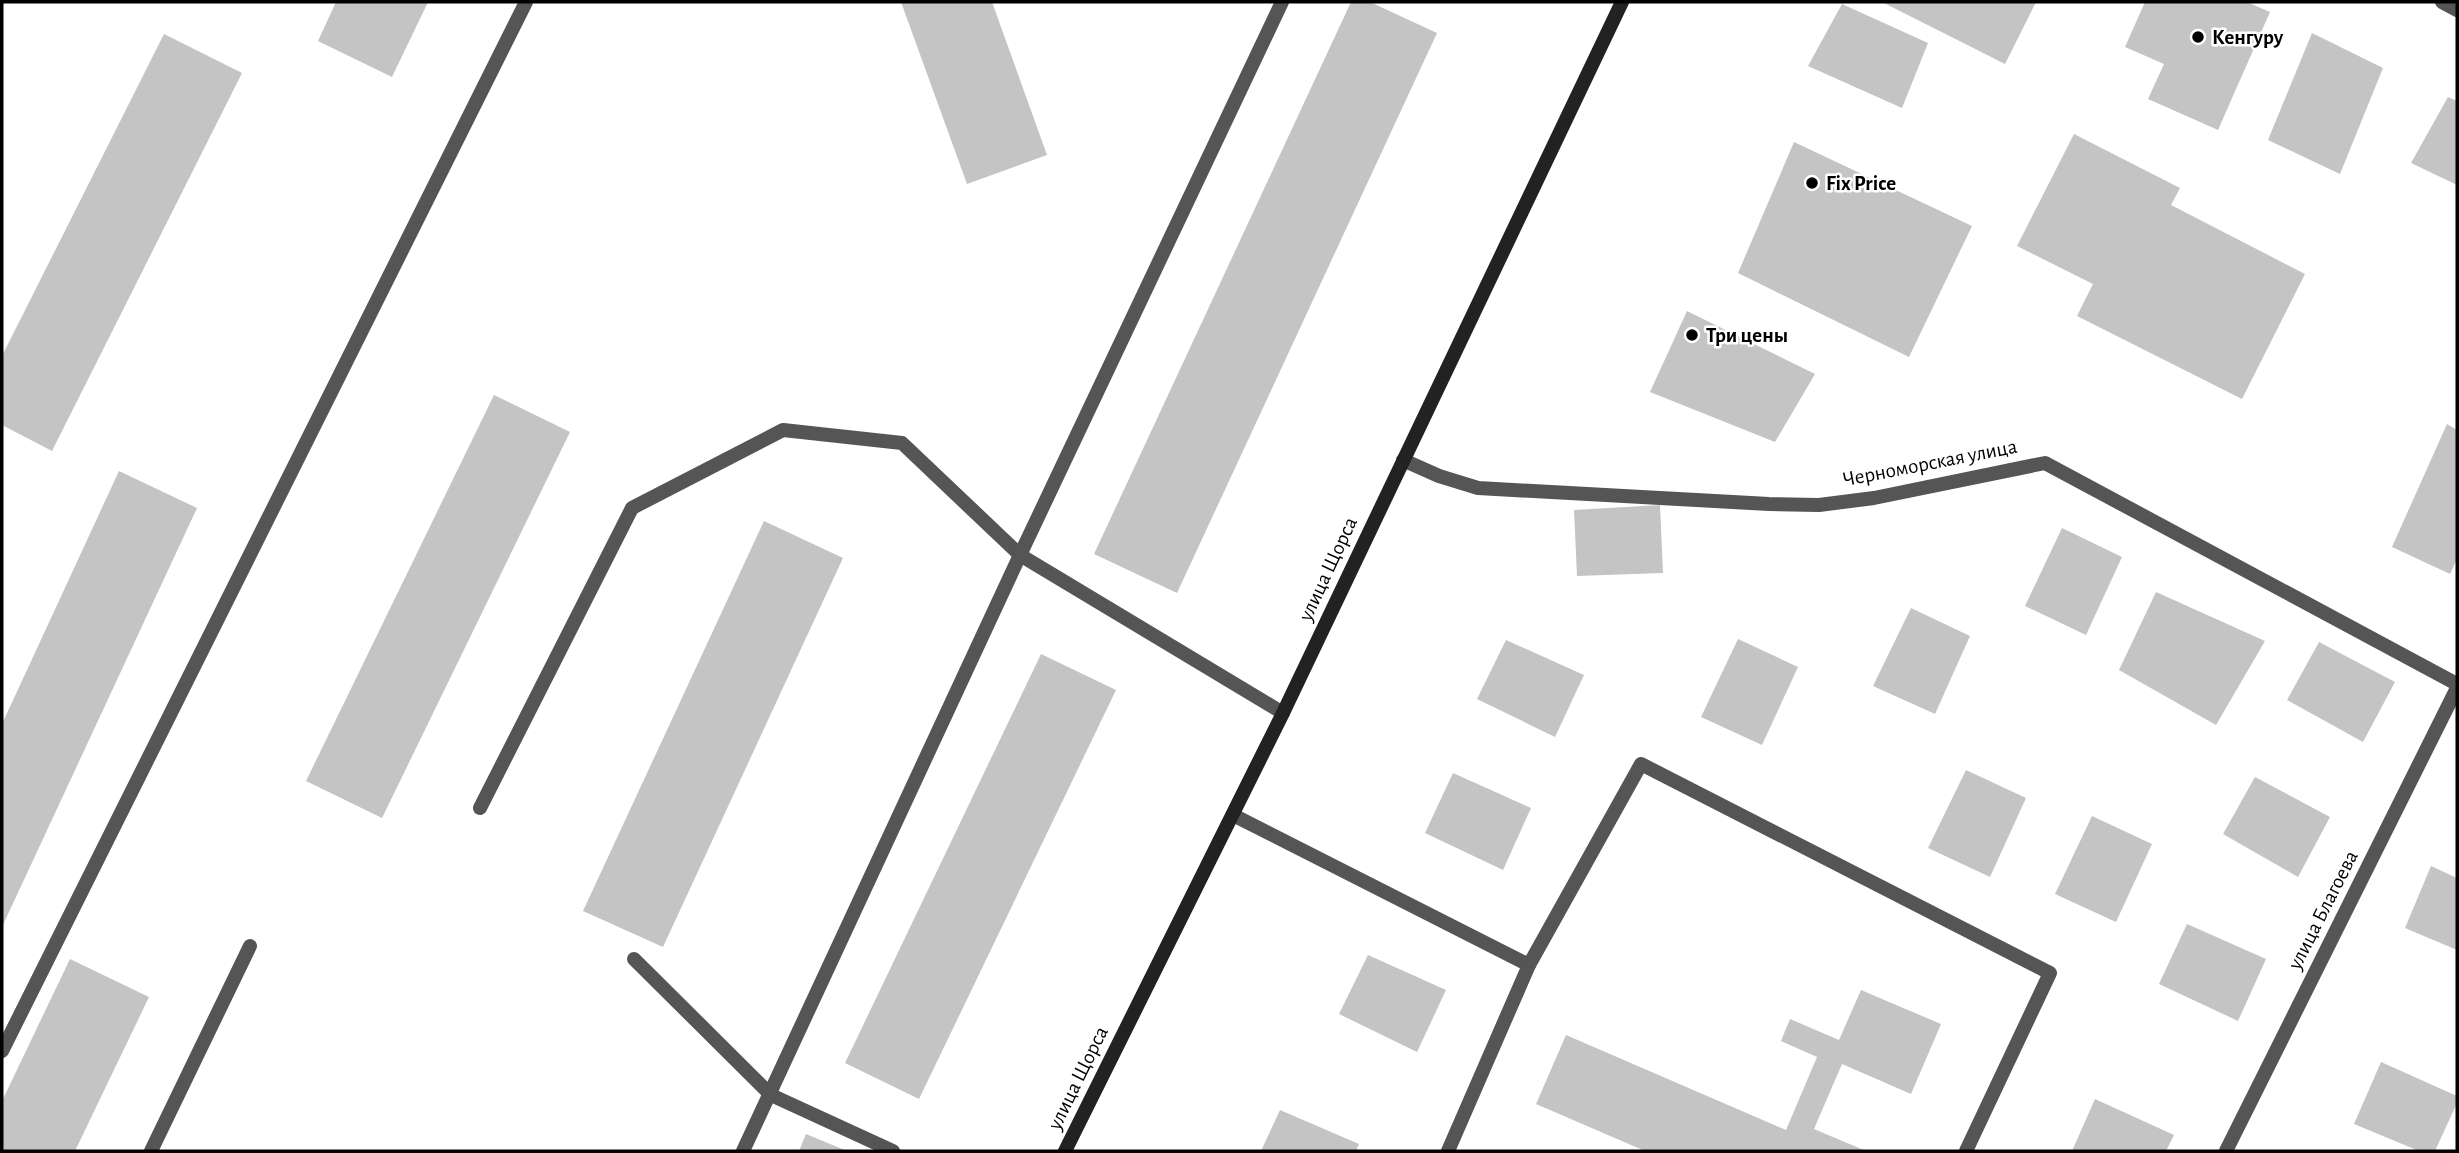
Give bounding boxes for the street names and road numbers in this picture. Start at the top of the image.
street label: Черноморская улица [1841,436,2019,490]
street label: улица Щорса [1294,513,1361,625]
street label: улица Благоева [2284,847,2362,974]
street label: улица Щорса [1044,1023,1112,1134]

